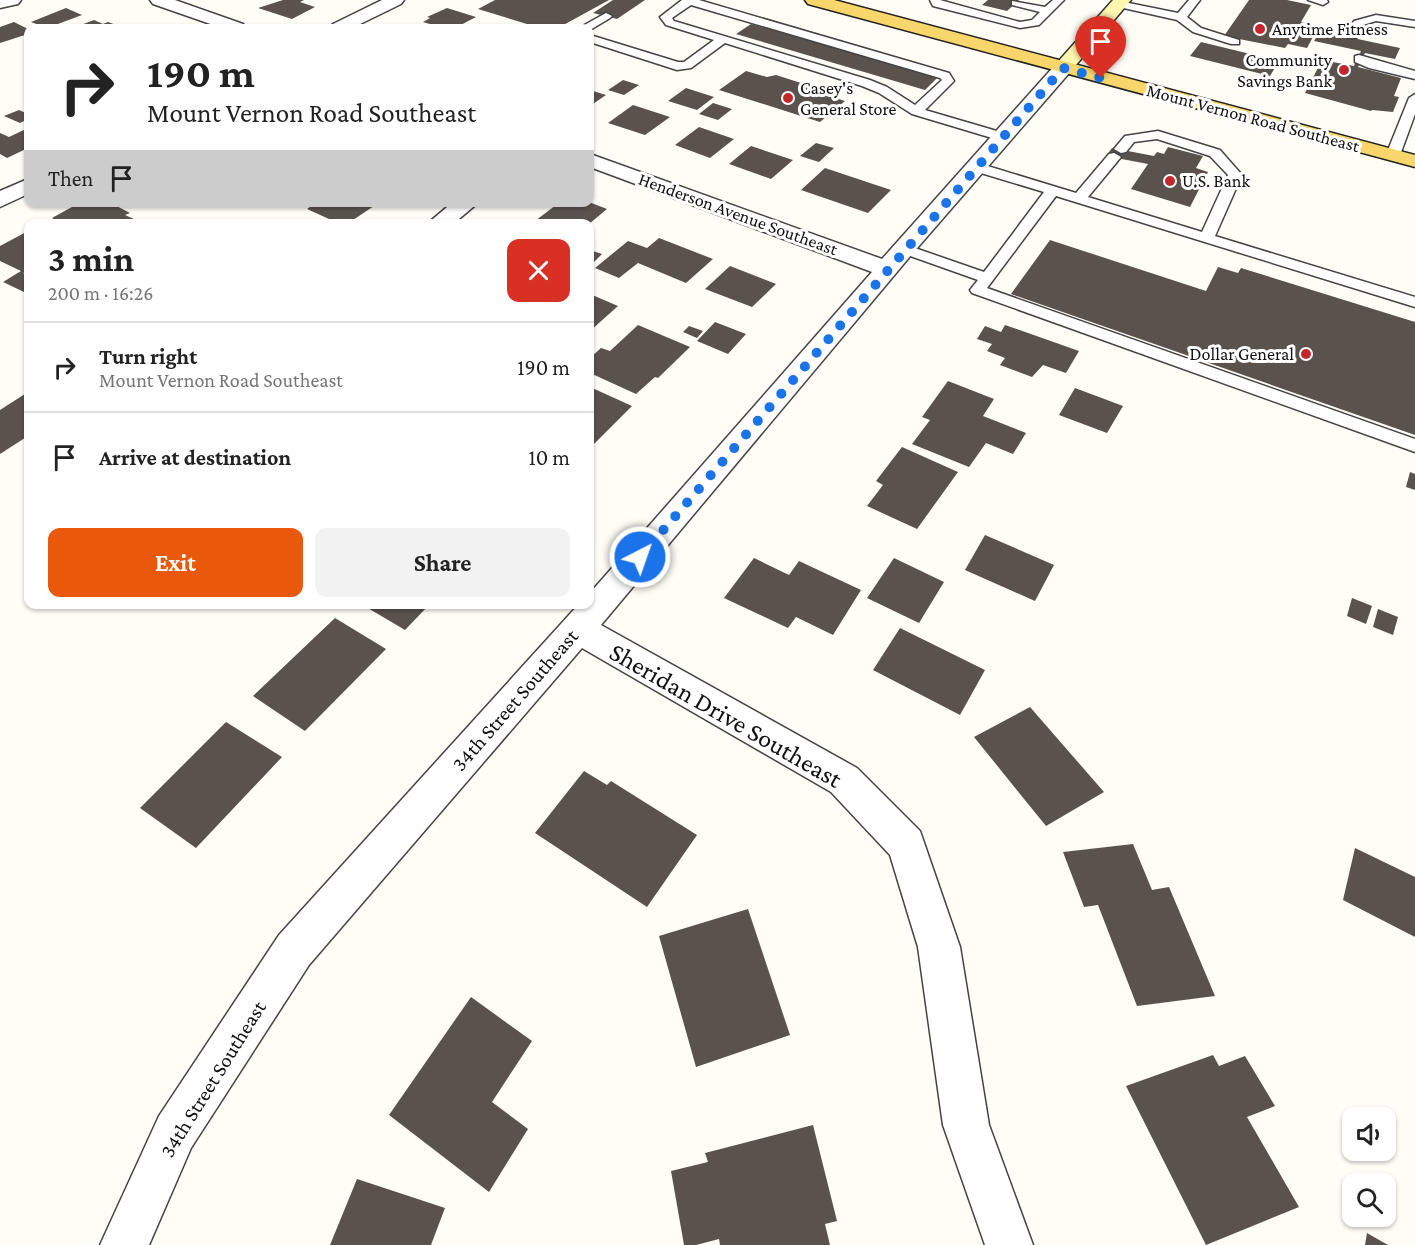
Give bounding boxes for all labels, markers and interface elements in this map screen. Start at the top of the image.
pin [1075,16,1126,78]
place label: Anytime Fitness [1272,19,1388,39]
marker: Anytime Fitness [1253,22,1267,36]
icon: arrive [1084,25,1117,58]
icon: right [48,48,126,126]
text: 190 m [147,49,255,96]
place label: Community Savings Bank [1237,50,1333,91]
marker: Community Savings Bank [1337,63,1351,77]
place label: Casey's General Store [800,78,897,119]
street label: Mount Vernon Road Southeast [1144,80,1363,156]
marker: Casey's General Store [781,91,795,105]
text: Mount Vernon Road Southeast [147,98,476,128]
icon: arrive [105,162,138,195]
text: Then [48,166,93,191]
street label: Henderson Avenue Southeast [636,169,841,260]
place label: U.S. Bank [1182,171,1250,191]
marker: U.S. Bank [1163,174,1177,188]
text: 3 min [48,239,134,279]
button: close [507,239,570,302]
text: 200 m · 16:26 [48,282,153,304]
text: Turn right [99,344,197,369]
place label: Dollar General [1190,344,1294,364]
marker: Dollar General [1299,347,1313,361]
icon: right [48,351,81,384]
text: 190 m [517,355,570,380]
text: Mount Vernon Road Southeast [99,369,343,391]
icon: arrive [48,441,81,474]
text: Arrive at destination [99,445,291,470]
text: 10 m [528,445,570,470]
position arrow [608,525,672,589]
button: Exit [48,528,303,597]
button: Share [315,528,570,597]
street label: 34th Street Southeast [447,624,584,776]
street label: Sheridan Drive Southeast [604,637,847,794]
street label: 34th Street Southeast [155,996,271,1162]
map controls [1342,1107,1396,1227]
button: sound [1342,1107,1396,1161]
button: search [1342,1173,1396,1227]

